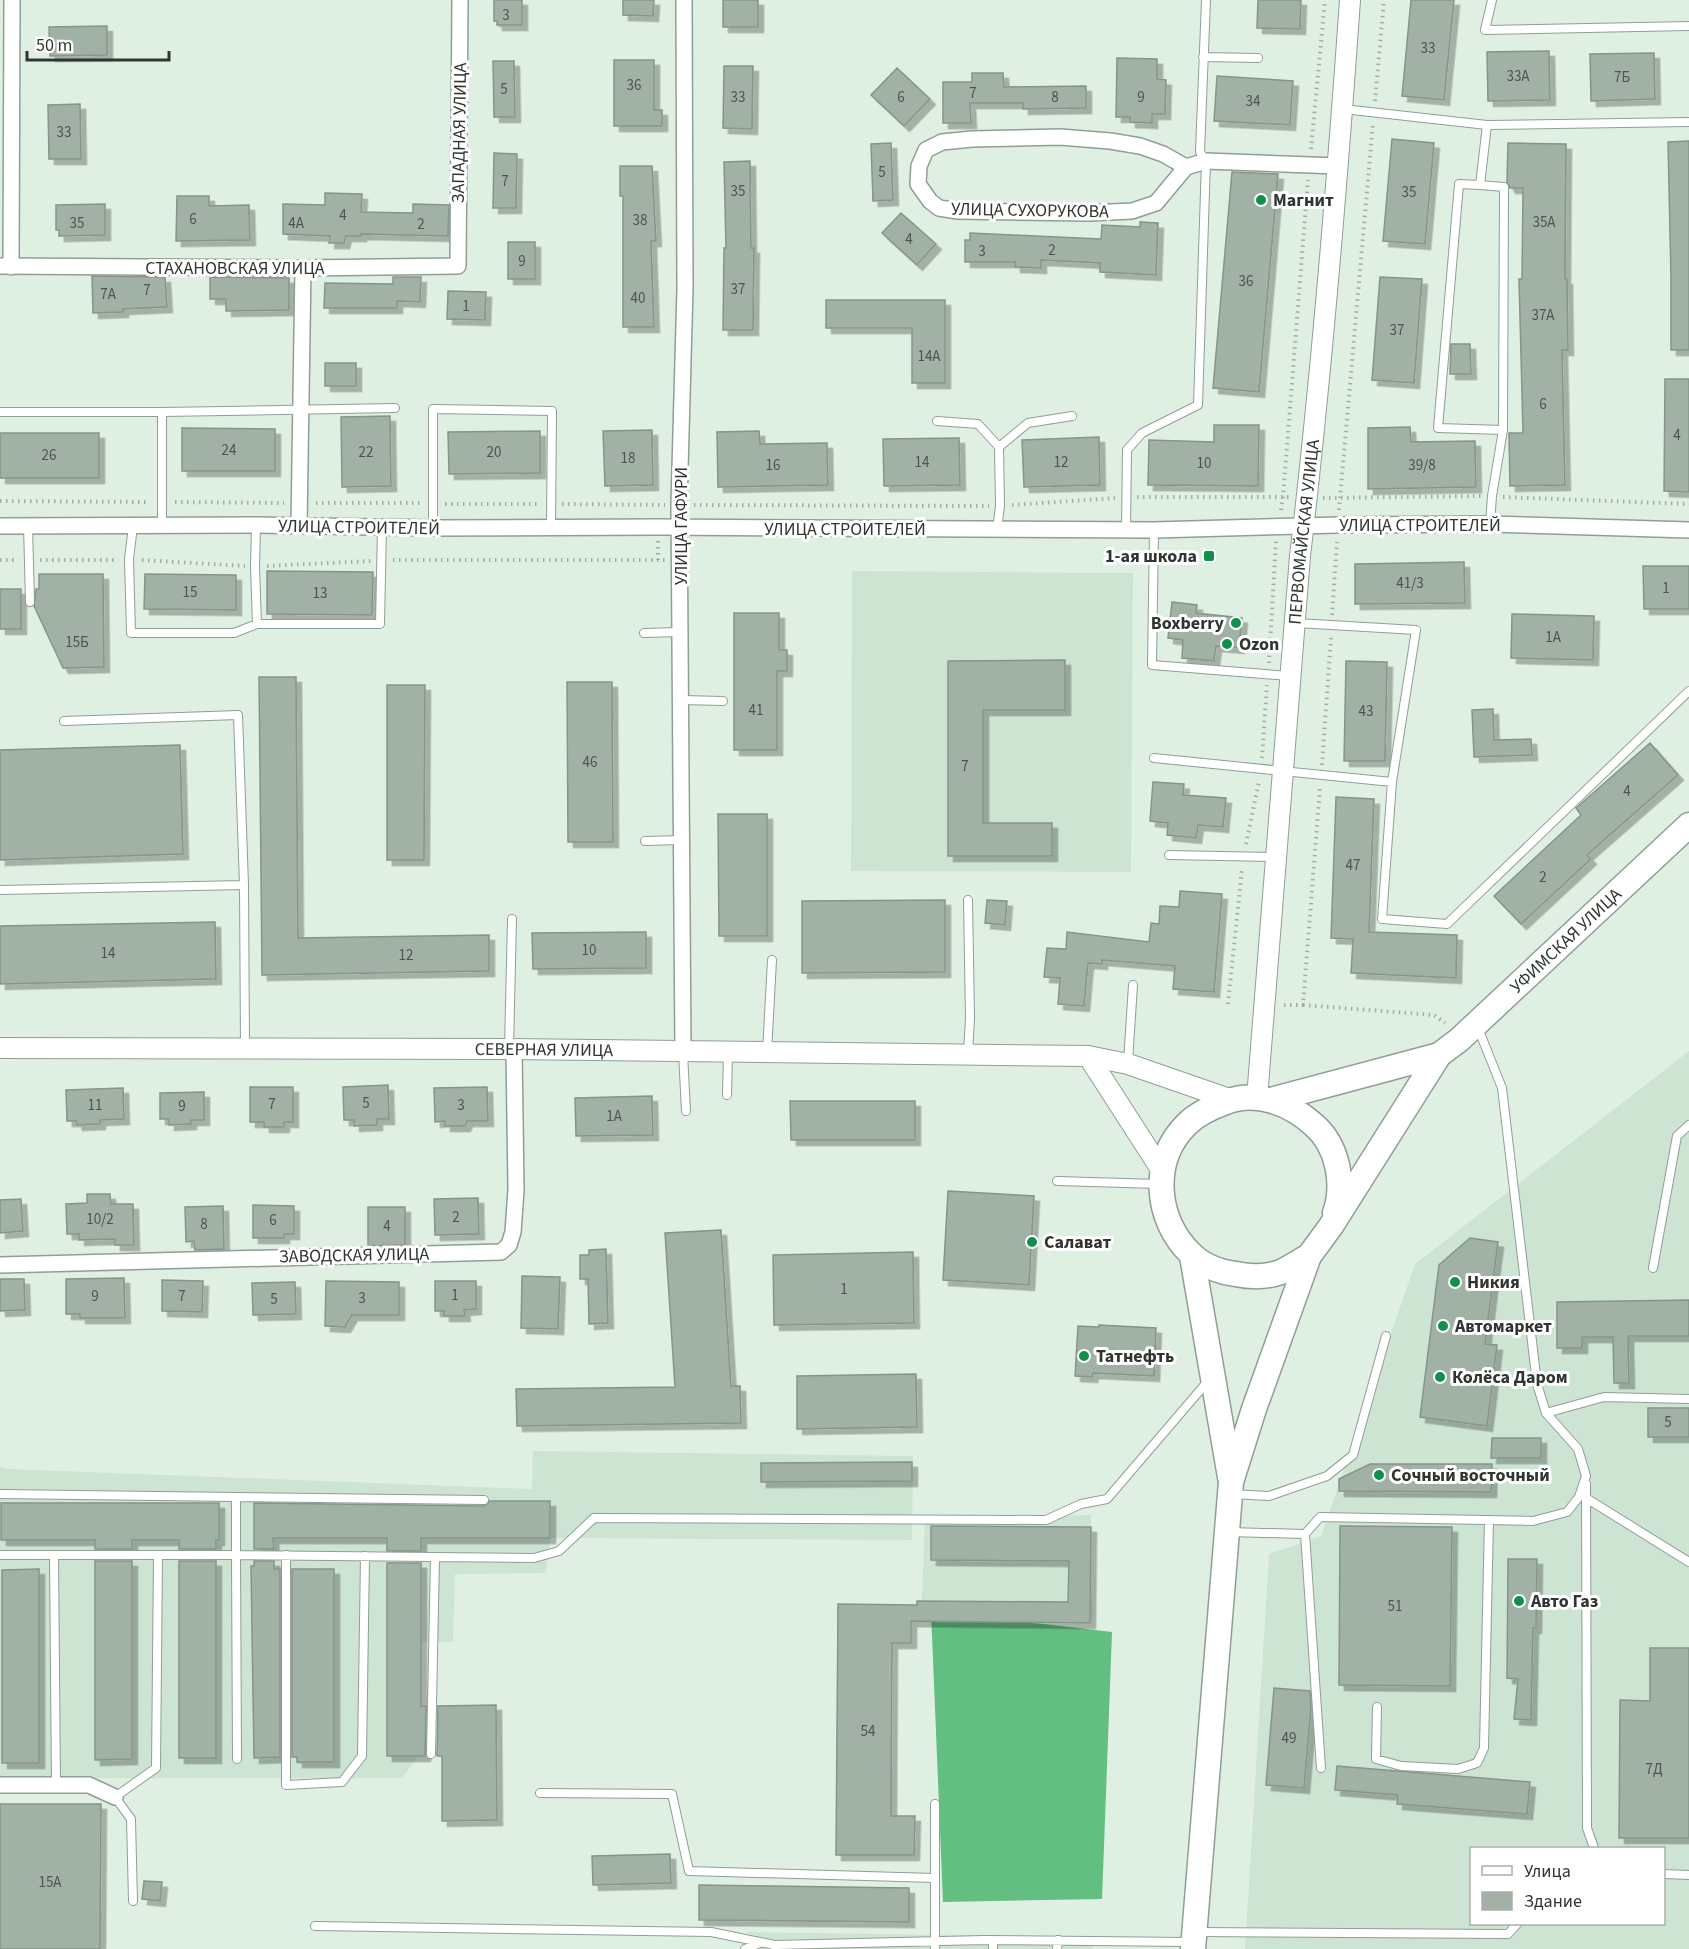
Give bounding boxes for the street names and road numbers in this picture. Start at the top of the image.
street label: ЗАПАДНАЯ УЛИЦА [446,62,473,204]
street label: УЛИЦА СУХОРУКОВА [951,197,1109,224]
street label: СТАХАНОВСКАЯ УЛИЦА [145,256,325,281]
street label: ПЕРВОМАЙСКАЯ УЛИЦА [1283,438,1326,625]
street label: УЛИЦА ГАФУРИ [669,467,694,585]
street label: УЛИЦА СТРОИТЕЛЕЙ [1339,513,1501,538]
street label: УЛИЦА СТРОИТЕЛЕЙ [278,514,440,541]
street label: УЛИЦА СТРОИТЕЛЕЙ [764,517,926,542]
street label: УФИМСКАЯ УЛИЦА [1505,882,1627,999]
street label: СЕВЕРНАЯ УЛИЦА [475,1037,614,1063]
street label: ЗАВОДСКАЯ УЛИЦА [279,1242,430,1269]

